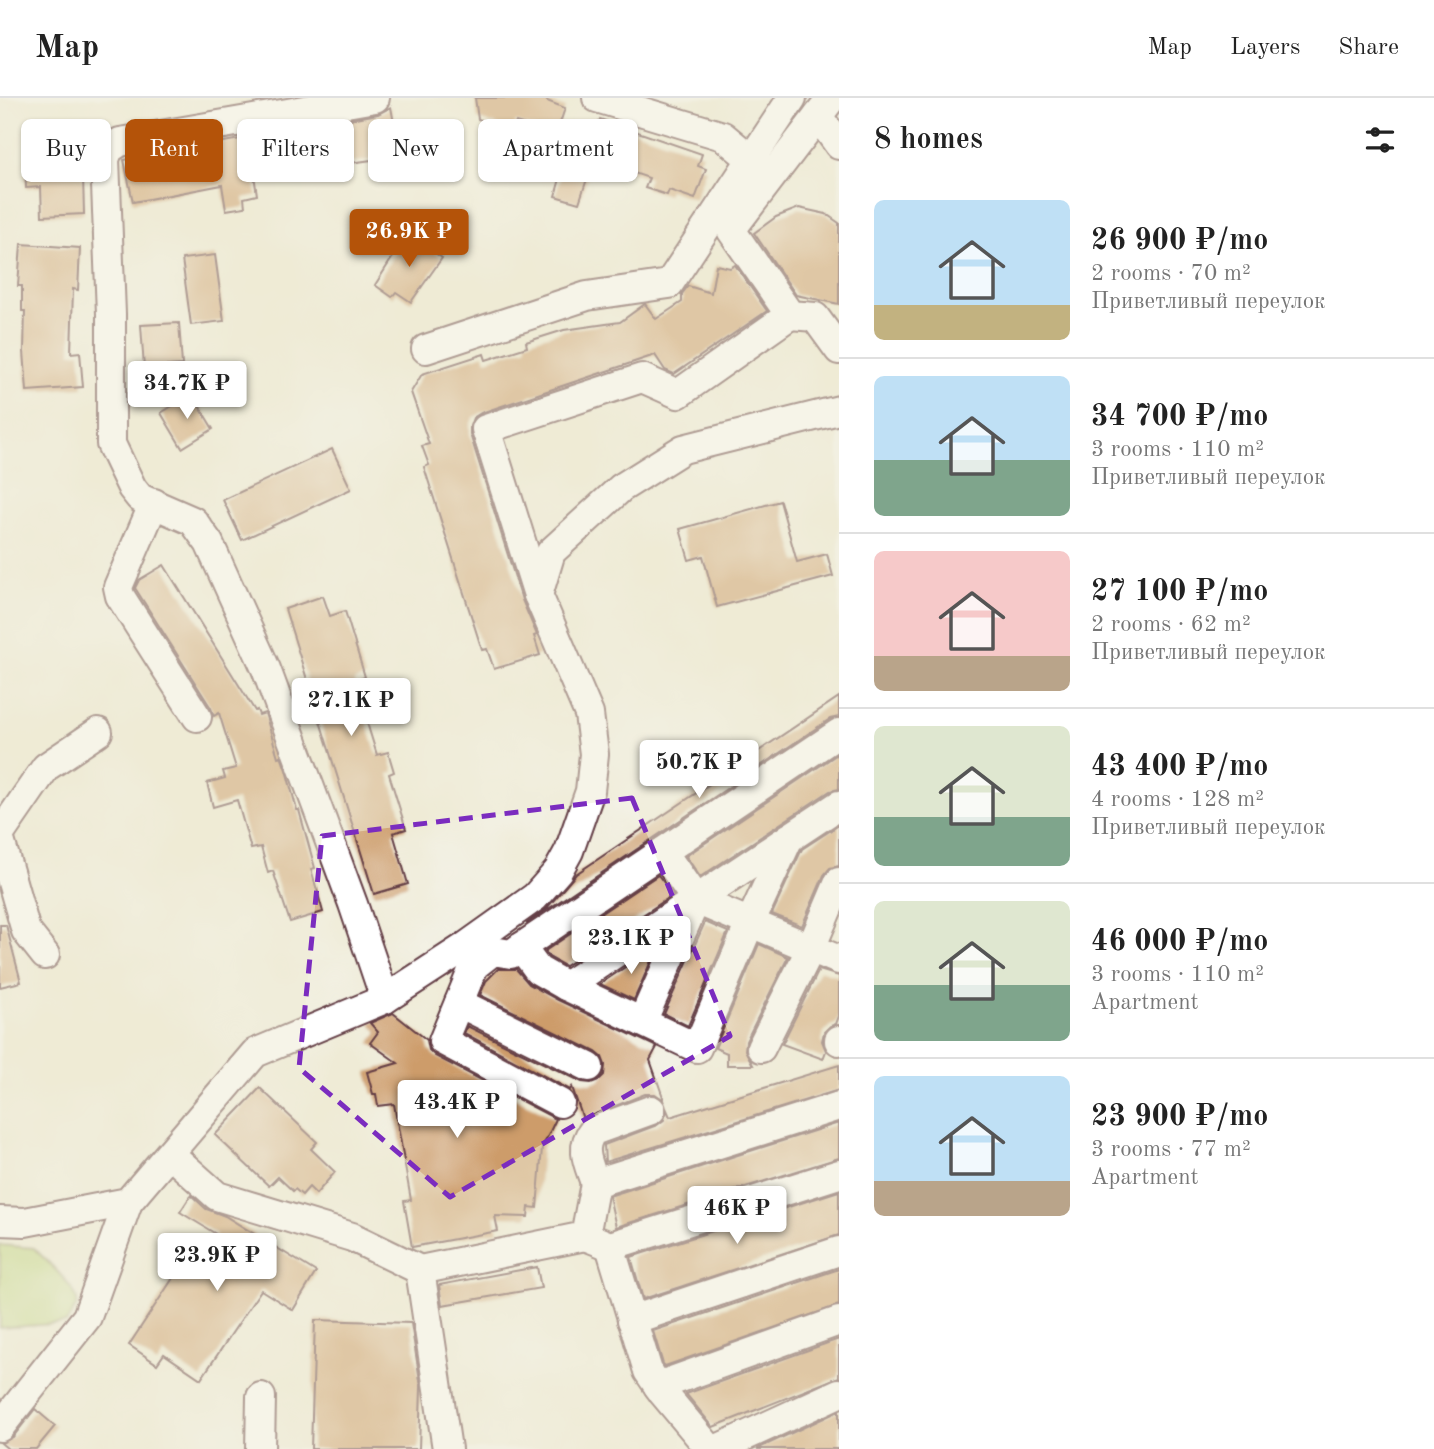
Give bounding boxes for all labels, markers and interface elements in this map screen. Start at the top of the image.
text: Map [35,32,99,65]
text: Map [1148,36,1192,60]
text: Layers [1230,36,1300,60]
text: Share [1338,36,1399,60]
chip: Buy [21,119,111,182]
chip: Rent [125,119,223,182]
chip: Filters [237,119,354,182]
chip: New [368,119,464,182]
chip: Apartment [478,119,638,182]
icon: filters [1361,121,1399,159]
text: 8 homes [874,125,983,155]
pin: 26.9K ₽ [344,209,474,269]
text: 26.9K ₽ [366,220,452,243]
text: 26 900 ₽/mo [1091,226,1268,256]
icon: home [930,228,1014,312]
text: 2 rooms · 70 m² [1091,262,1251,285]
text: Приветливый переулок [1091,290,1326,313]
pin: 34.7K ₽ [122,362,252,421]
text: 34.7K ₽ [144,372,230,395]
text: 34 700 ₽/mo [1091,402,1268,432]
icon: home [930,404,1014,488]
text: 3 rooms · 110 m² [1091,438,1264,461]
text: Приветливый переулок [1091,466,1326,489]
text: 27 100 ₽/mo [1091,577,1268,607]
icon: home [930,579,1014,663]
text: 2 rooms · 62 m² [1091,613,1251,636]
text: Приветливый переулок [1091,641,1326,664]
pin: 27.1K ₽ [286,678,416,738]
text: 27.1K ₽ [308,689,394,712]
pin: 50.7K ₽ [634,740,764,800]
text: 50.7K ₽ [656,751,742,774]
text: 43 400 ₽/mo [1091,752,1268,782]
icon: home [930,754,1014,838]
text: 4 rooms · 128 m² [1091,788,1264,811]
text: Приветливый переулок [1091,816,1326,839]
pin: 23.1K ₽ [566,916,696,976]
text: 23.1K ₽ [588,927,674,950]
text: 46 000 ₽/mo [1091,927,1268,957]
icon: home [930,929,1014,1013]
text: 3 rooms · 110 m² [1091,963,1264,986]
text: Apartment [1091,991,1199,1014]
pin: 43.4K ₽ [392,1080,522,1140]
text: 43.4K ₽ [414,1091,500,1114]
text: 23 900 ₽/mo [1091,1102,1268,1132]
icon: home [930,1104,1014,1188]
text: 3 rooms · 77 m² [1091,1138,1251,1161]
text: Apartment [1091,1166,1199,1189]
pin: 46K ₽ [688,1186,786,1246]
text: 46K ₽ [704,1197,770,1220]
pin: 23.9K ₽ [152,1234,282,1293]
text: 23.9K ₽ [174,1244,260,1267]

